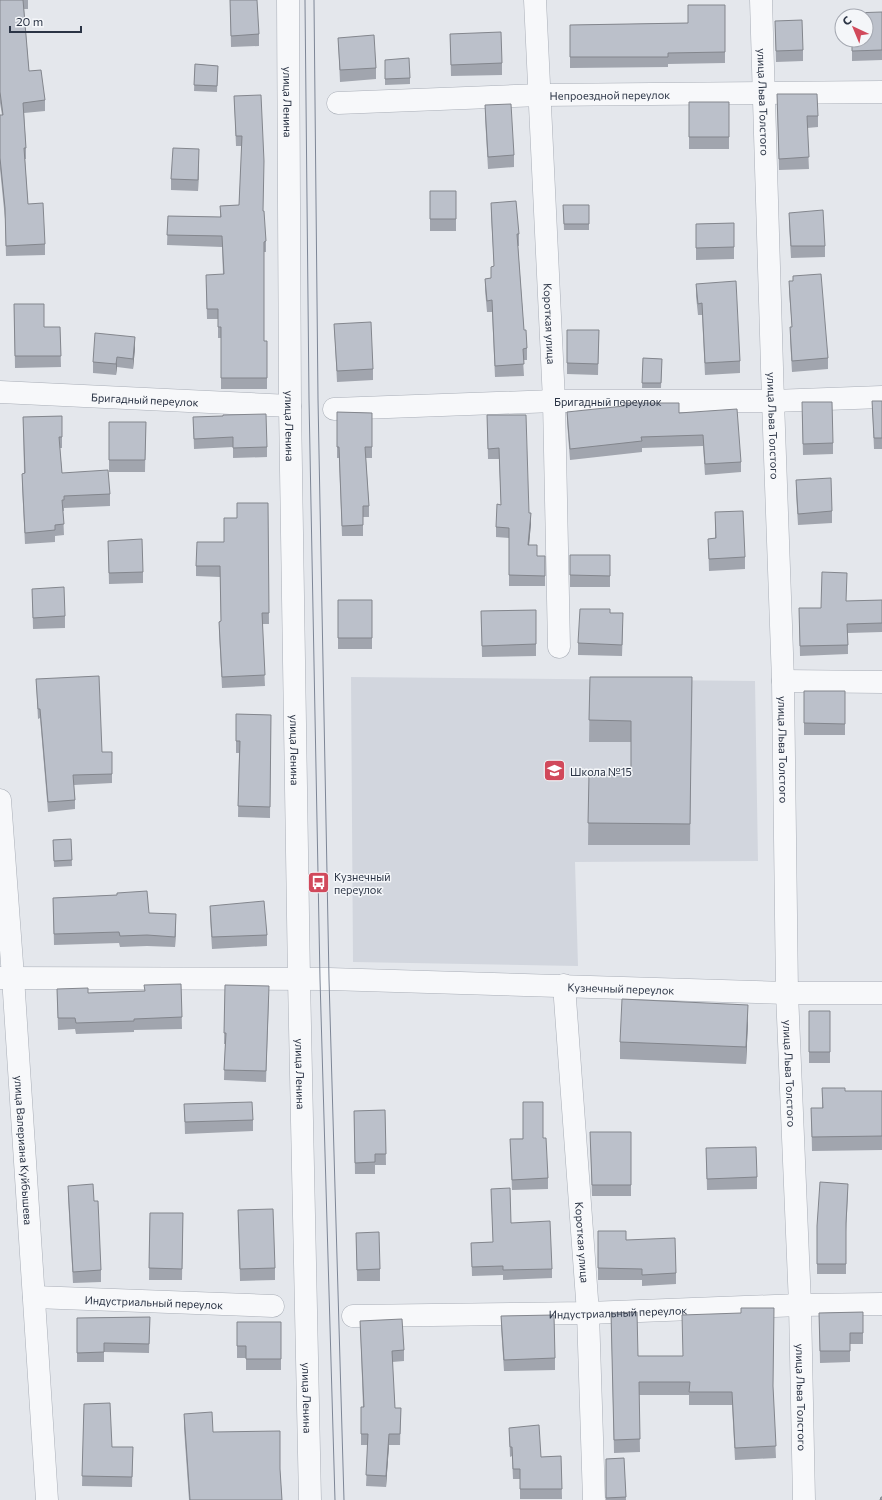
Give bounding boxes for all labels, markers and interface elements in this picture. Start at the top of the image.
scale bar [10,8,81,34]
north arrow [834,8,874,48]
text: С [839,13,854,28]
text: 20 m [16,14,43,28]
street label: улица Льва Толстого [756,48,772,156]
street label: улица Ленина [282,67,295,137]
street label: Непроездной переулок [550,87,670,101]
street label: Короткая улица [542,283,559,365]
street label: улица Льва Толстого [766,372,782,480]
street label: Бригадный переулок [91,390,199,408]
street label: улица Ленина [283,391,297,462]
street label: Бригадный переулок [554,395,662,408]
street label: улица Льва Толстого [777,696,791,804]
street label: улица Ленина [288,714,302,785]
school or university icon: Школа №15 [541,758,567,784]
place label: Школа №15 [570,765,632,778]
bus stop icon: Кузнечный переулок [305,869,331,895]
place label: Кузнечный переулок [334,870,390,896]
street label: Кузнечный переулок [567,980,675,996]
street label: улица Льва Толстого [782,1020,799,1128]
street label: улица Ленина [294,1038,308,1109]
street label: улица Валериана Куйбышева [13,1075,36,1225]
street label: Короткая улица [573,1201,592,1283]
street label: Индустриальный переулок [84,1292,224,1311]
street label: Индустриальный переулок [549,1303,688,1320]
street label: улица Льва Толстого [794,1344,810,1452]
street label: улица Ленина [301,1362,315,1433]

